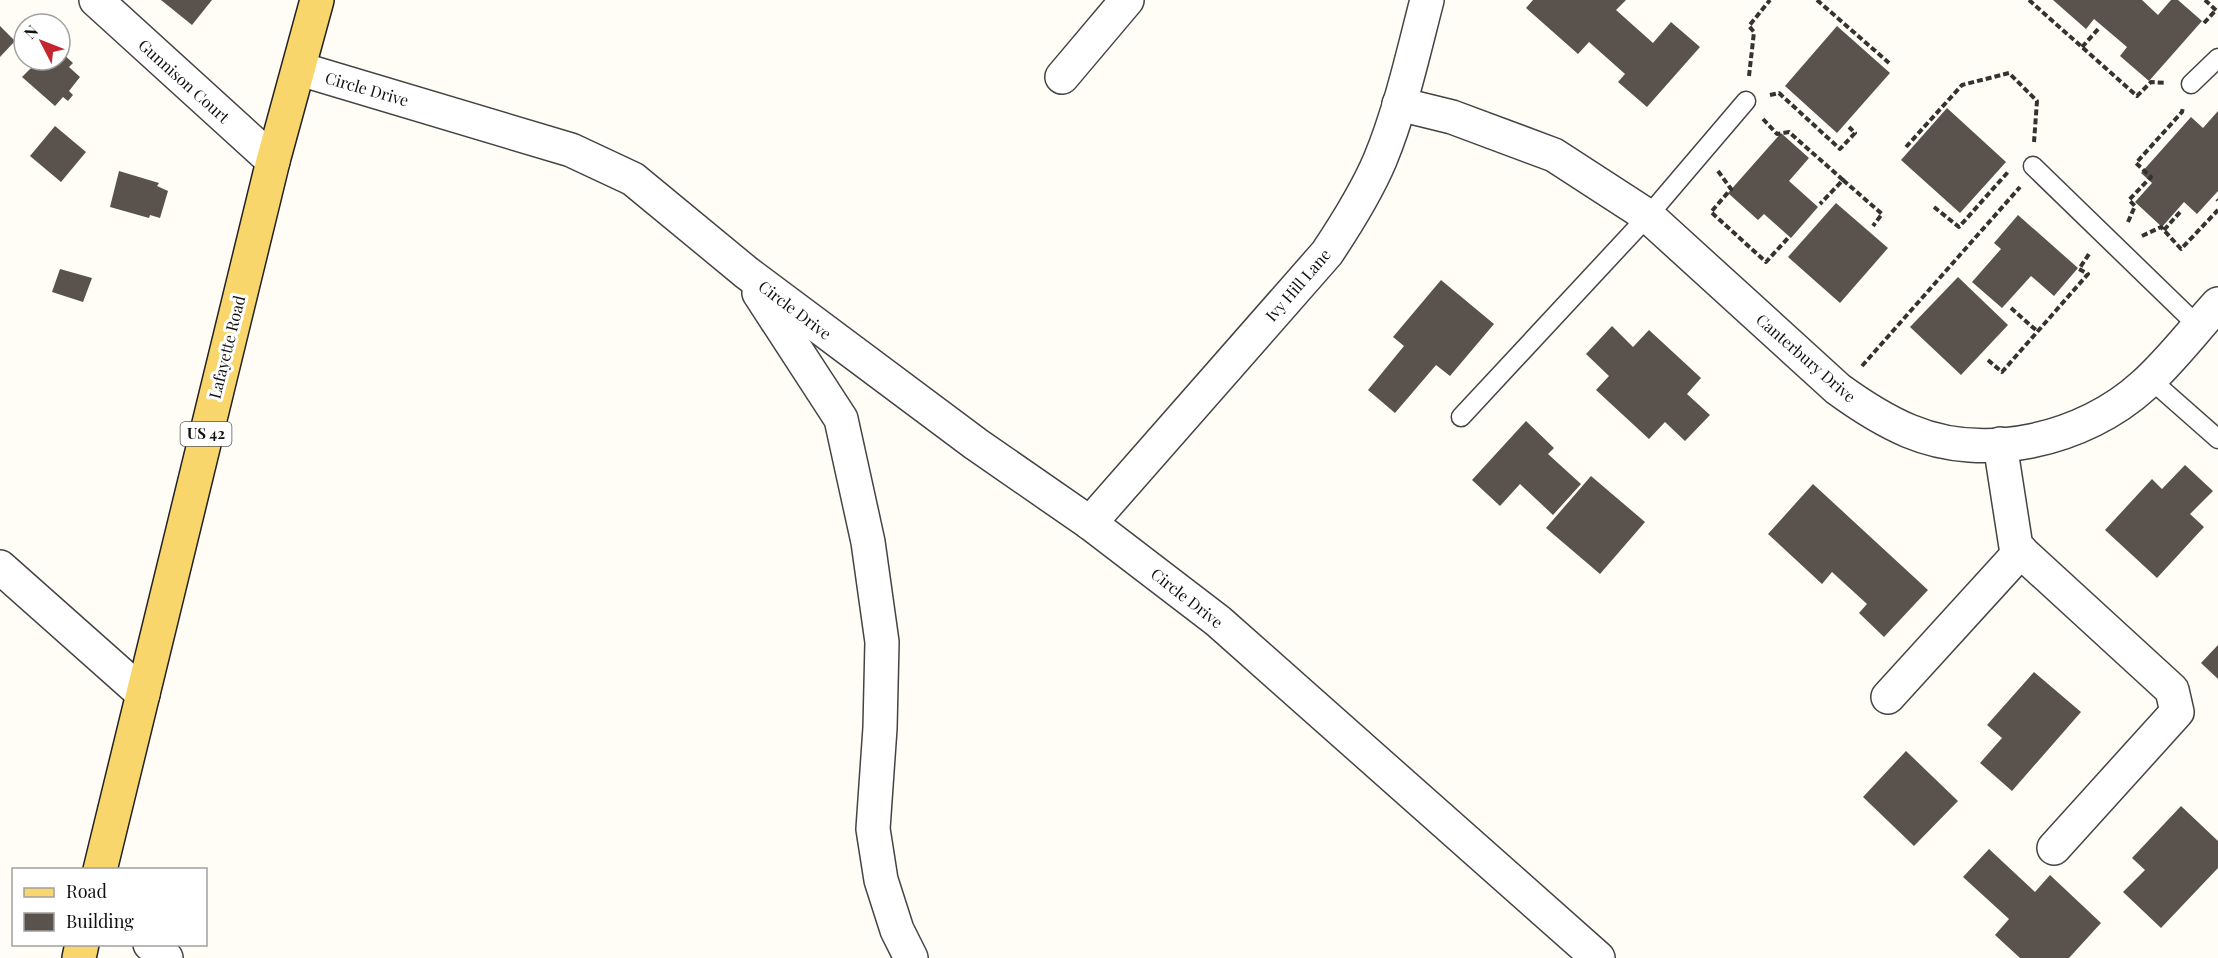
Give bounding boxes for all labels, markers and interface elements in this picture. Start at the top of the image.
north arrow [12,12,72,72]
text: N [19,20,42,43]
street label: Gunnison Court [134,34,235,127]
street label: Circle Drive [323,67,411,110]
street label: Ivy Hill Lane [1260,244,1335,325]
street label: Circle Drive [755,275,836,344]
street label: Lafayette Road [204,293,249,401]
street label: Canterbury Drive [1752,309,1860,407]
road number: US 42 [180,422,232,446]
street label: Circle Drive [1147,563,1228,632]
legend [12,868,207,946]
text: Road [66,879,107,903]
text: Building [66,909,134,933]

